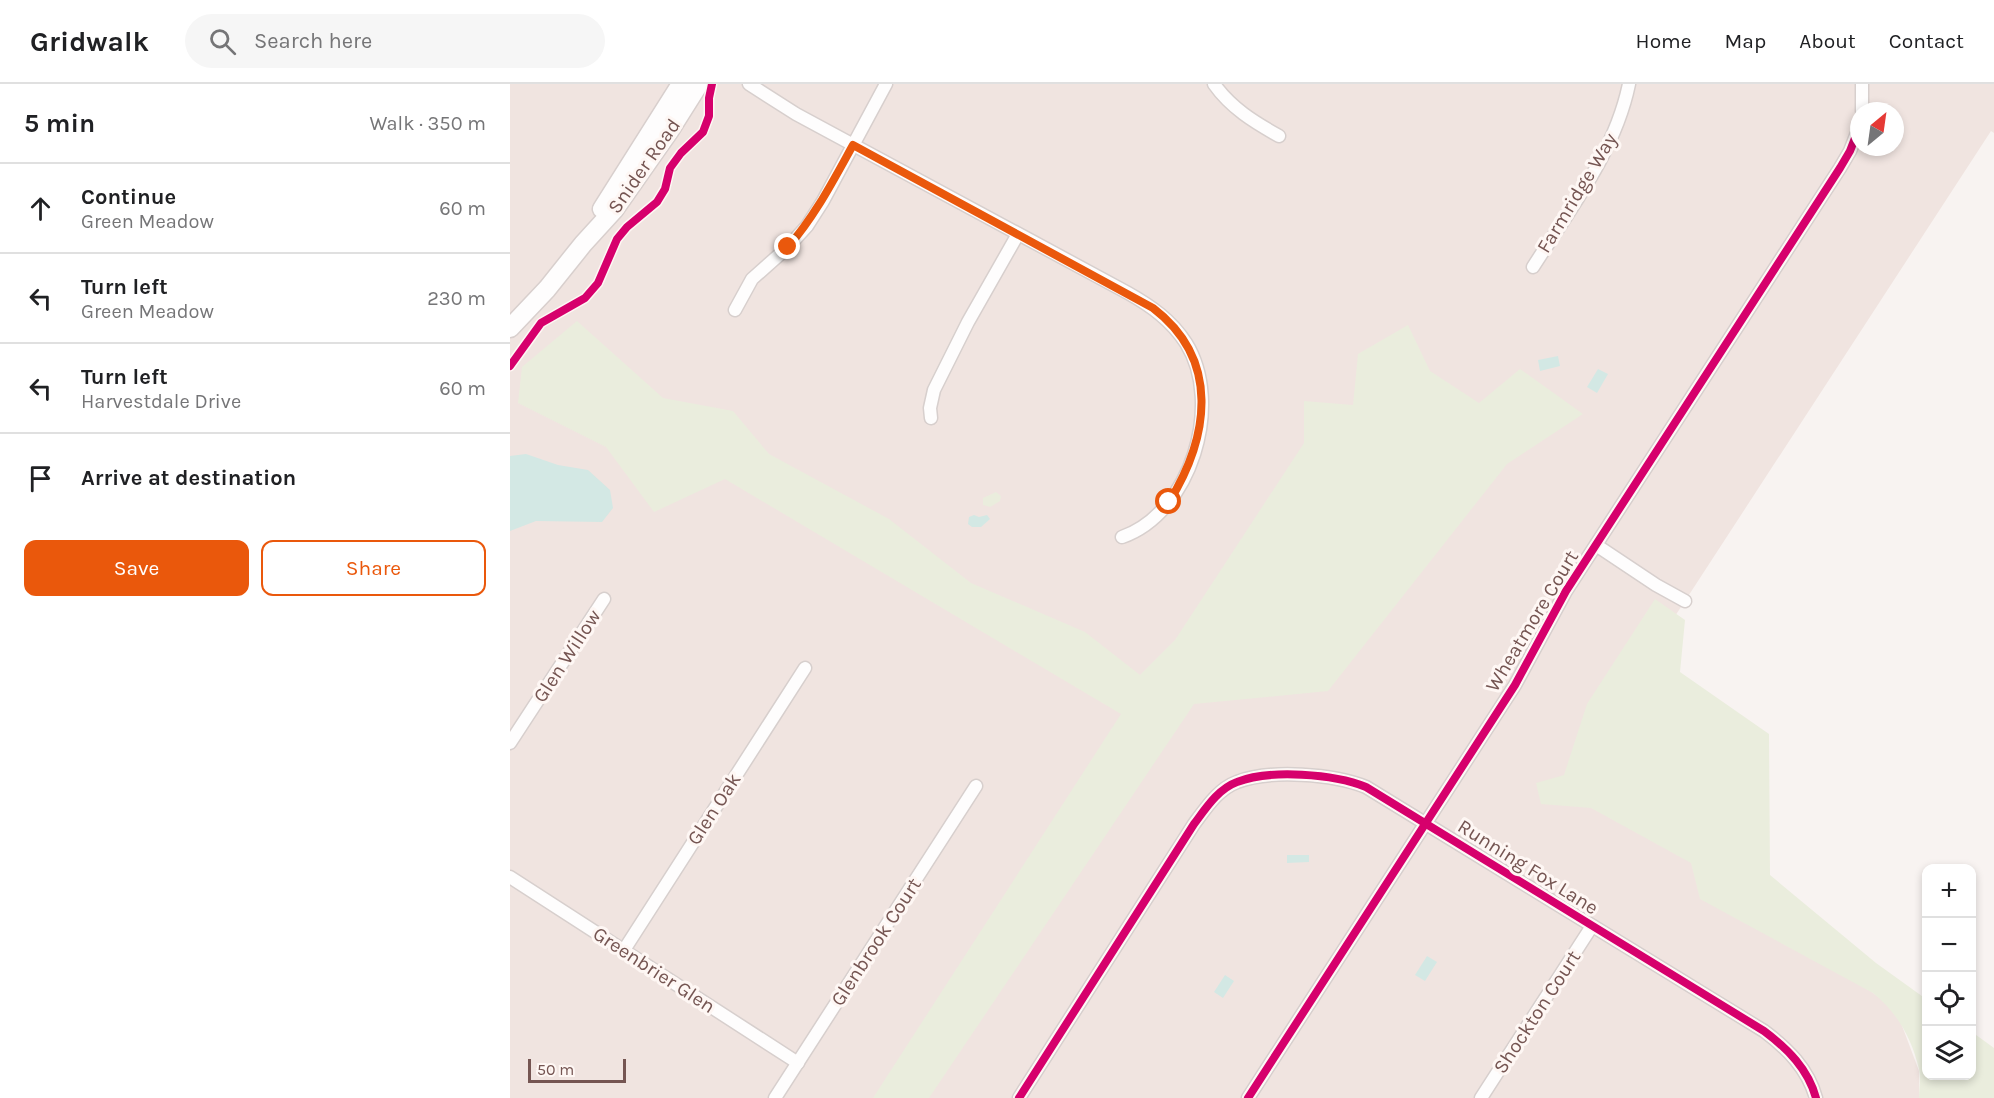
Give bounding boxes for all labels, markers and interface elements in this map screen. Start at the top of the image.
search box [185,14,605,68]
text: Gridwalk [30,25,149,58]
icon: search [206,25,239,58]
text: Search here [254,28,372,54]
text: Home [1636,29,1692,53]
text: Map [1725,29,1766,53]
text: About [1799,29,1856,53]
text: Contact [1889,29,1964,53]
north arrow [1850,102,1904,156]
text: 5 min [24,108,95,139]
text: Walk · 350 m [369,112,486,135]
street label: Snider Road [603,114,685,218]
street label: Farmridge Way [1532,129,1622,257]
text: Continue [81,184,176,210]
icon: ahead [24,192,57,225]
text: 60 m [439,197,486,220]
text: Green Meadow [81,210,214,233]
route end [774,233,800,259]
text: Turn left [81,274,168,300]
icon: left [24,282,57,315]
text: 230 m [427,287,486,310]
text: Green Meadow [81,300,214,323]
text: Turn left [81,364,168,390]
icon: left [24,372,57,405]
text: 60 m [439,377,486,400]
text: Harvestdale Drive [81,390,241,413]
icon: arrive [24,462,57,495]
text: Arrive at destination [81,465,296,491]
route start [1155,488,1181,514]
button: Save [24,540,249,596]
button: Share [261,540,486,596]
street label: Wheatmore Court [1481,546,1583,696]
street label: Glen Willow [528,605,606,707]
street label: Glen Oak [682,769,746,849]
street label: Running Fox Lane [1454,815,1602,919]
map controls [1922,864,1976,1080]
button: + [1922,864,1976,918]
street label: Glenbrook Court [826,873,926,1010]
button: − [1922,918,1976,972]
street label: Greenbrier Glen [589,922,719,1018]
street label: Shockton Court [1489,946,1586,1078]
button: locate [1922,972,1976,1026]
button: layers [1922,1026,1976,1080]
scale bar [528,1056,626,1084]
text: 50 m [537,1060,574,1079]

